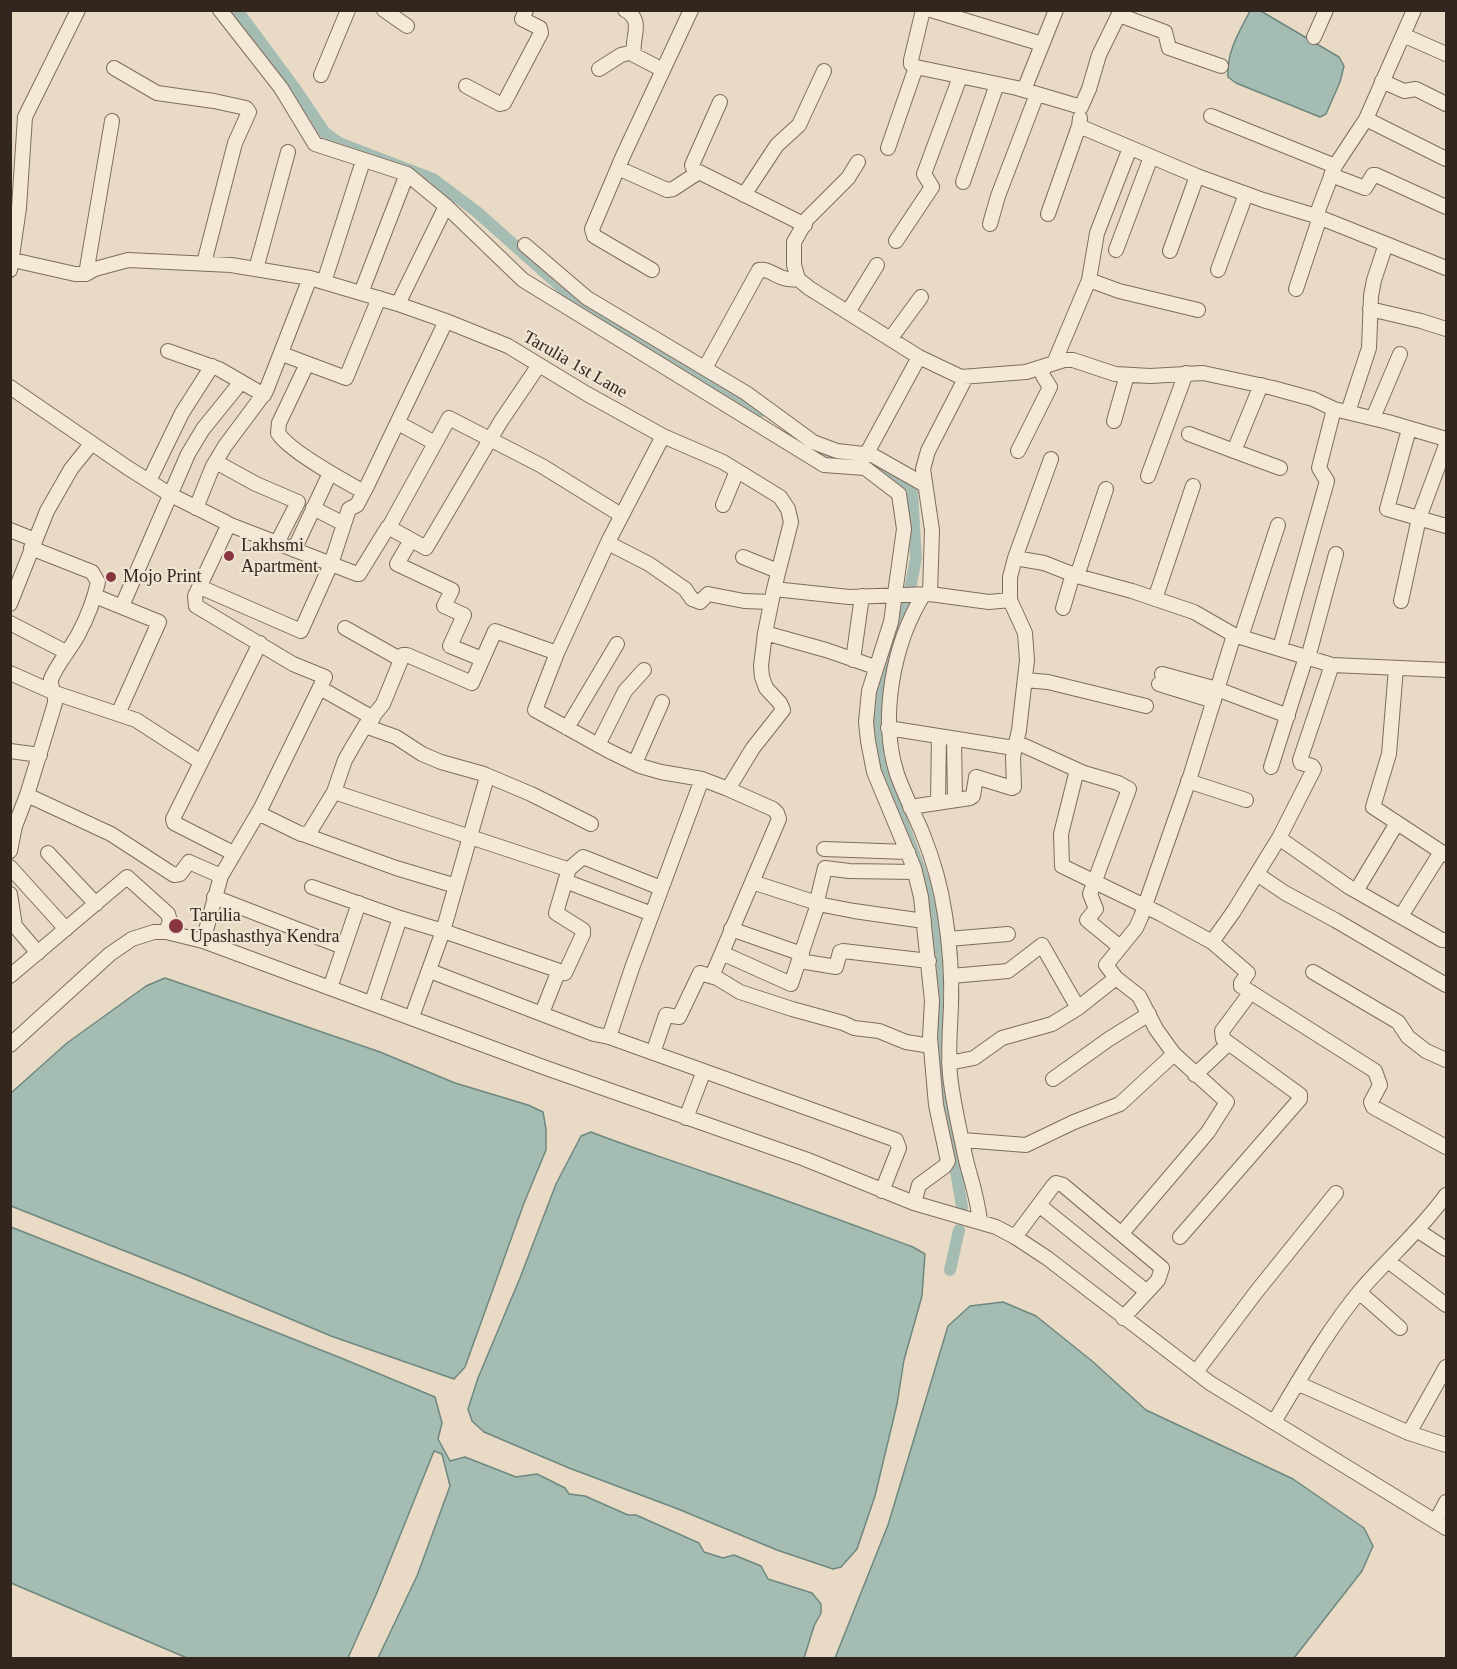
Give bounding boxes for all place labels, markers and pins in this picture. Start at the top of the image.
place label: Lakhsmi Apartment [241,535,318,578]
marker: Lakhsmi Apartment [222,549,236,563]
place label: Mojo Print [123,566,202,588]
marker: Mojo Print [104,570,118,584]
place label: Tarulia Upashasthya Kendra [190,905,339,948]
marker: Tarulia Upashasthya Kendra [167,917,185,935]

